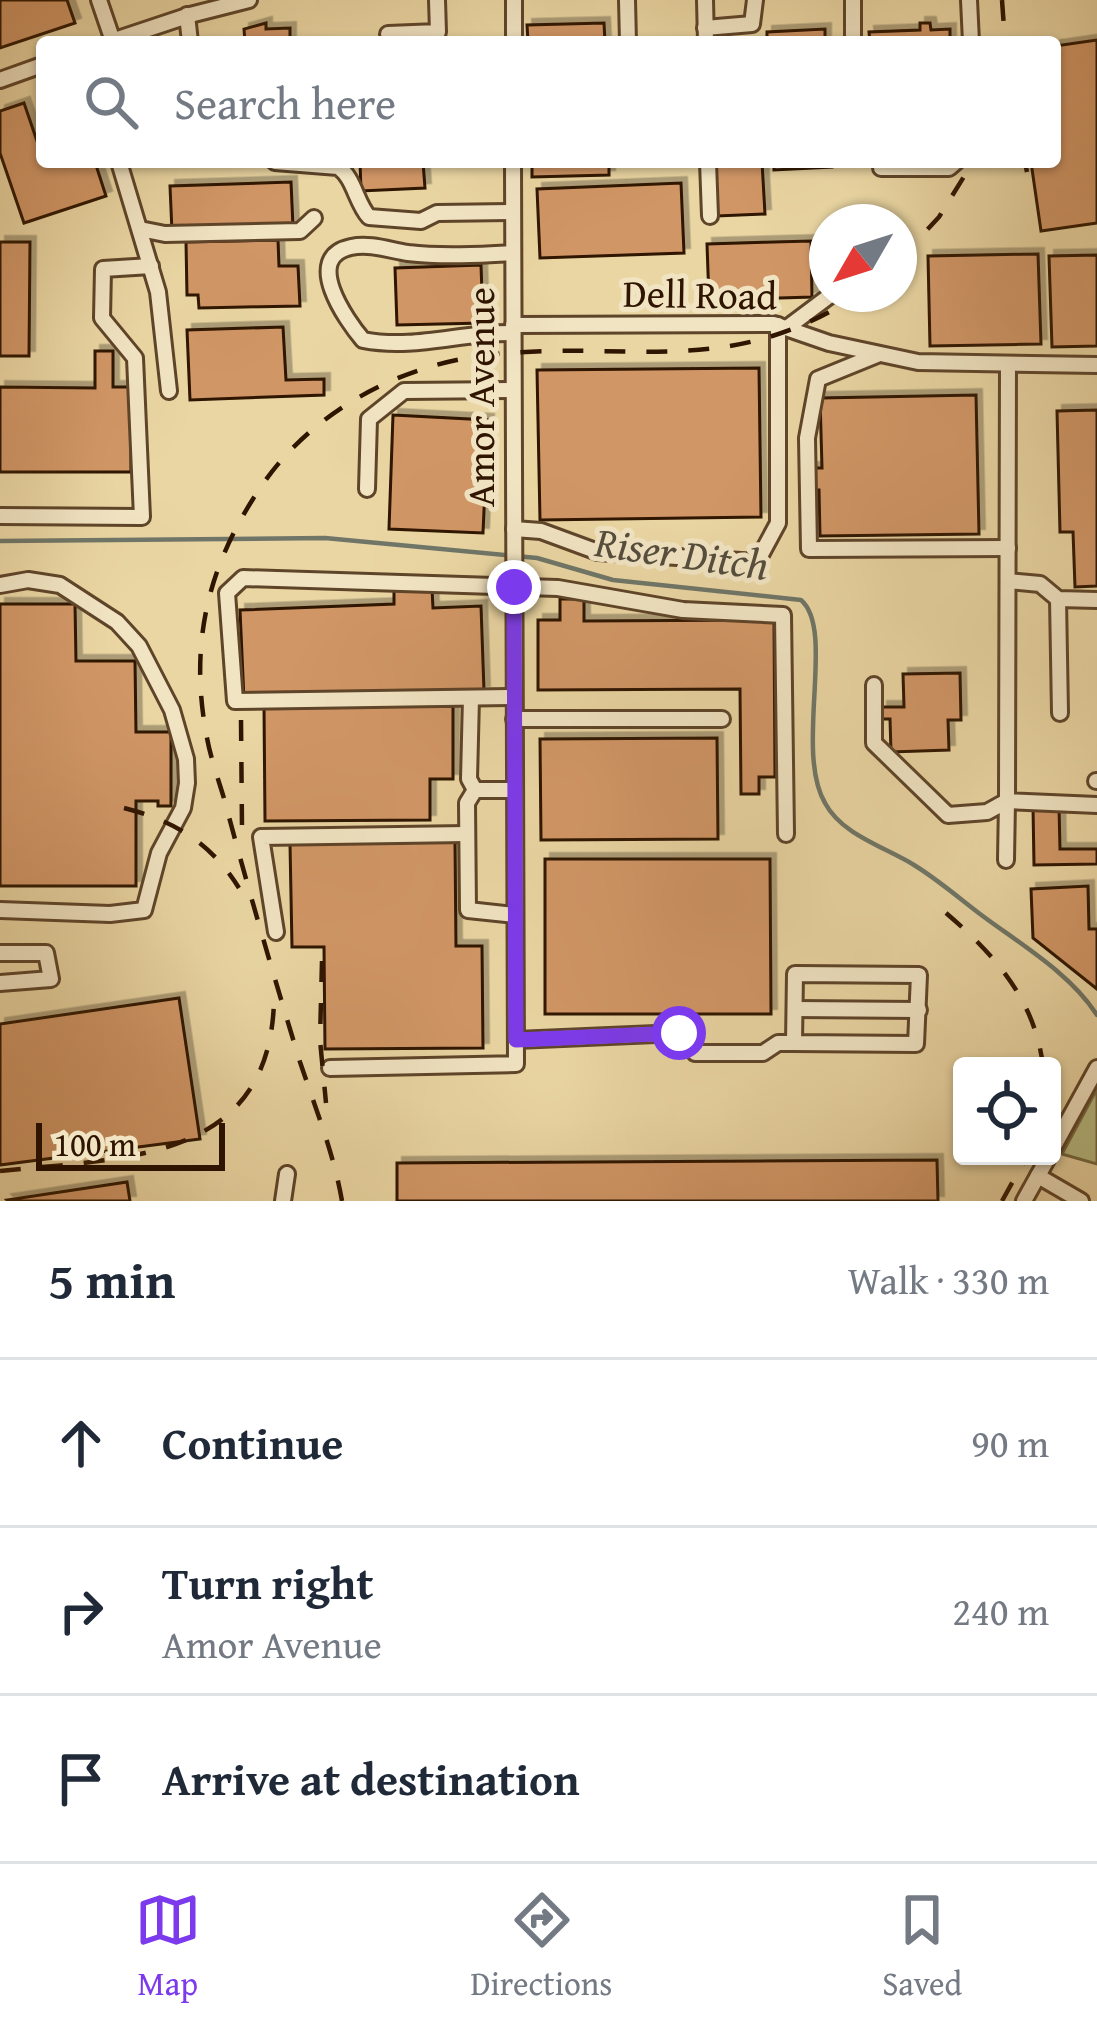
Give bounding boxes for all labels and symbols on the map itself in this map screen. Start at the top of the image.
north arrow [809,204,917,312]
street label: Dell Road [622,264,778,323]
street label: Amor Avenue [451,287,508,507]
water label: Riser Ditch [590,510,773,595]
route end [487,560,541,614]
route start [652,1006,706,1060]
scale bar [36,1117,225,1170]

